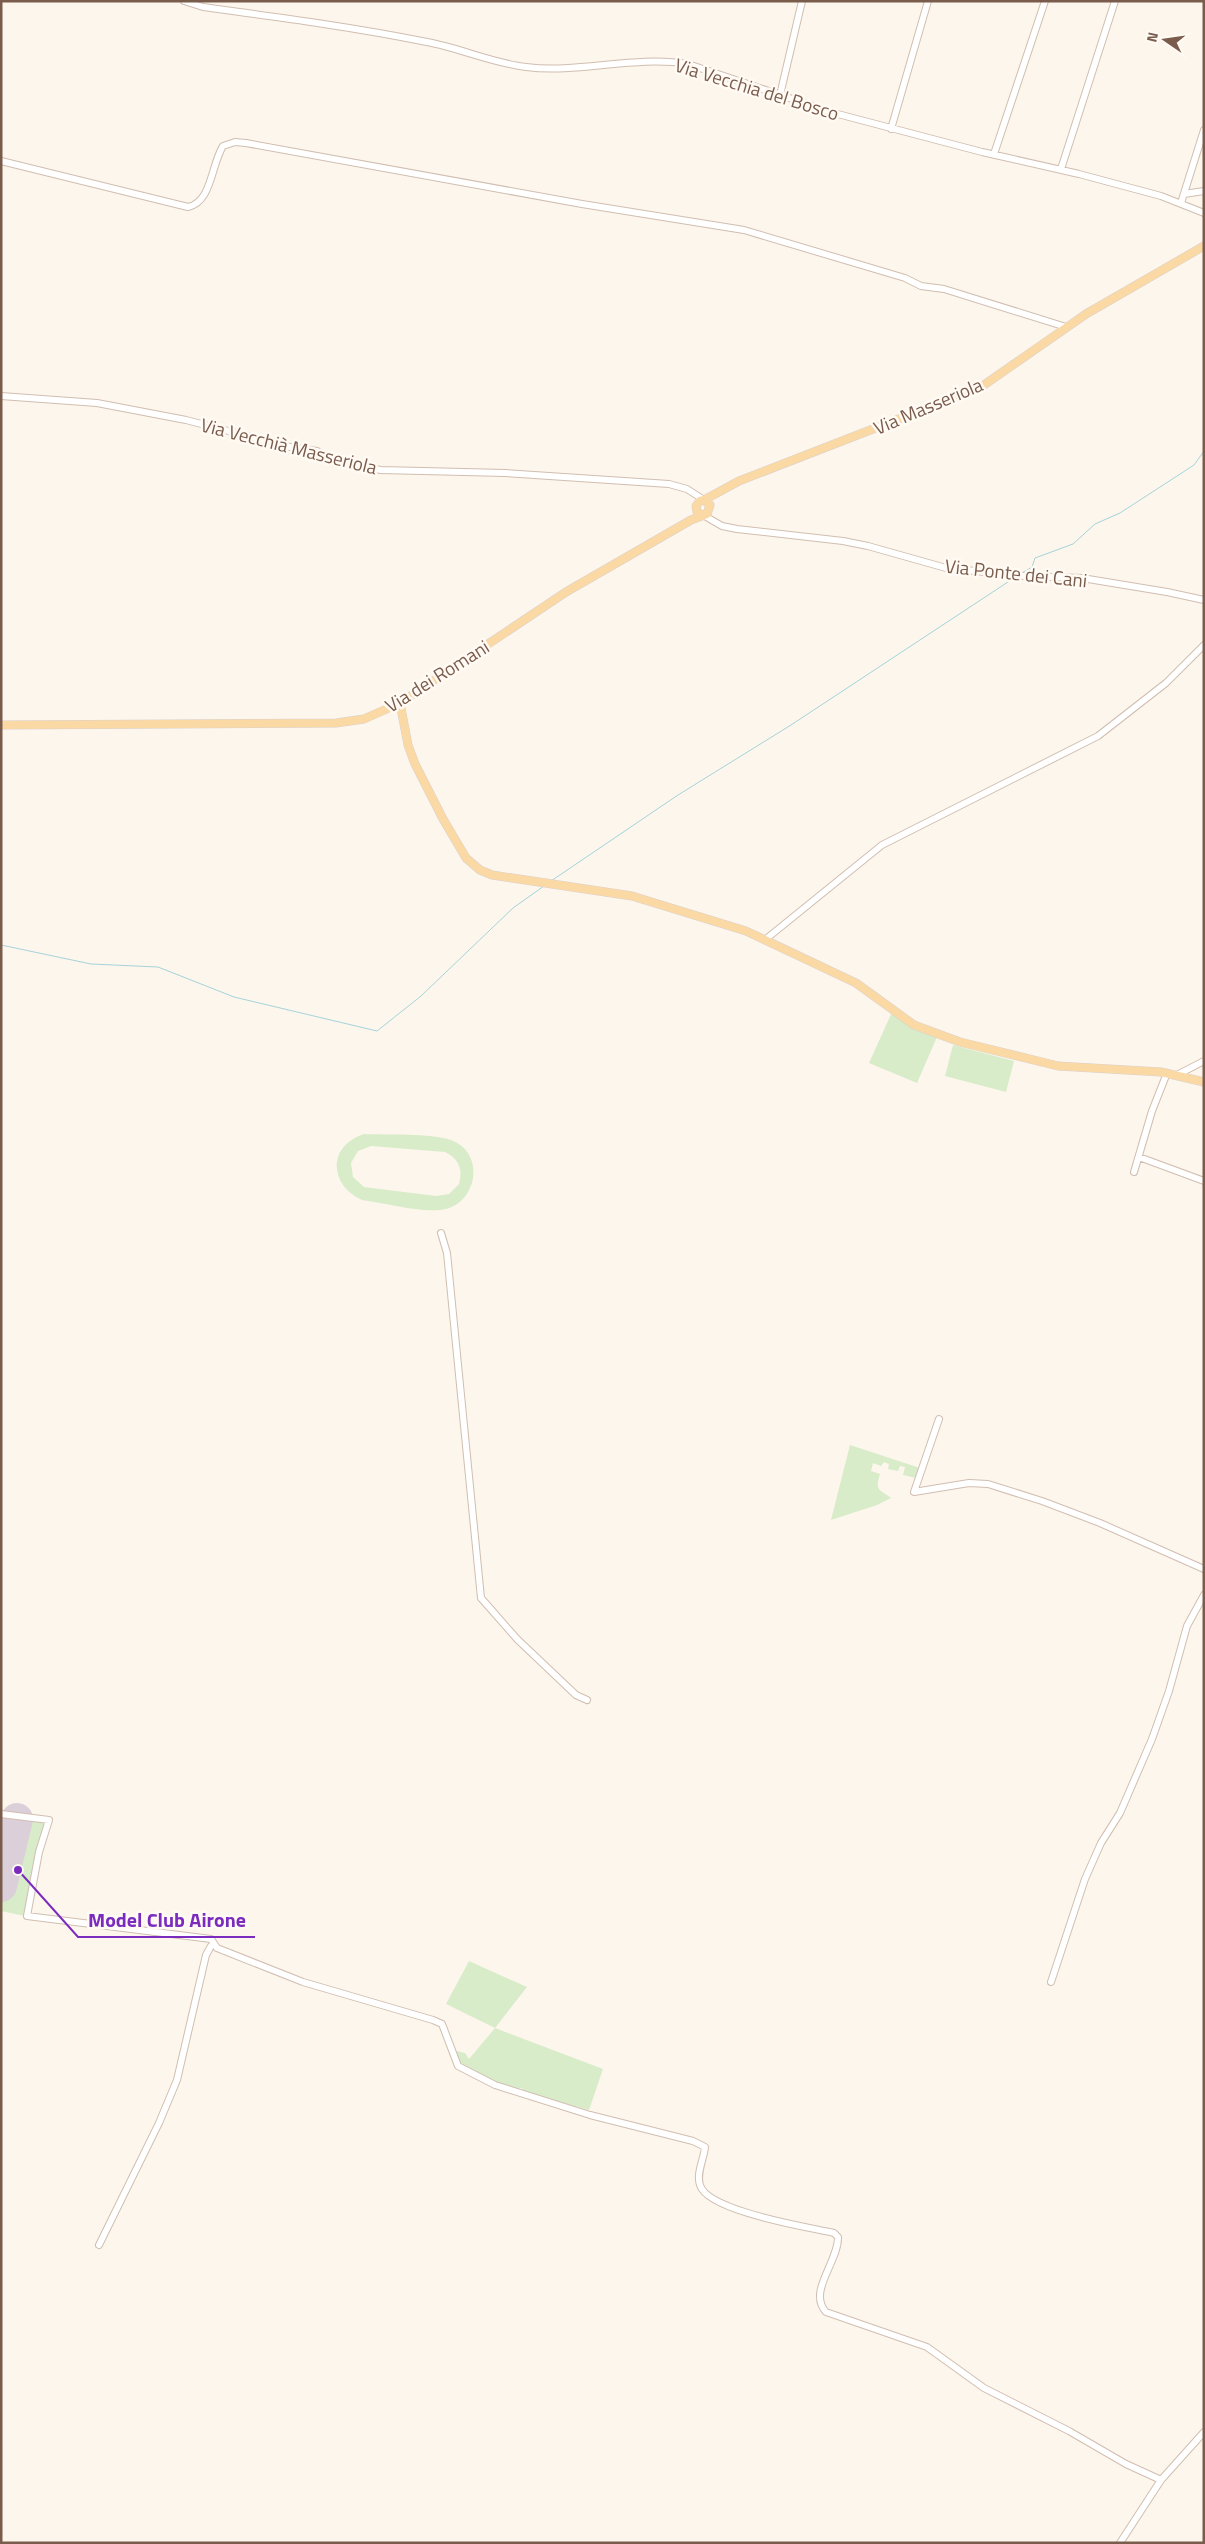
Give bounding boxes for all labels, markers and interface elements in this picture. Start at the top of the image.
north arrow [1140,15,1190,65]
text: N [1141,30,1163,44]
street label: Via Vecchia del Bosco [671,50,843,127]
street label: Via Masseriola [869,369,987,442]
street label: Via Vecchià Masseriola [198,410,381,482]
street label: Via Ponte dei Cani [943,551,1089,594]
street label: Via dei Romani [379,632,495,719]
callout: Model Club Airone [78,1902,255,1937]
text: Model Club Airone [88,1904,246,1935]

